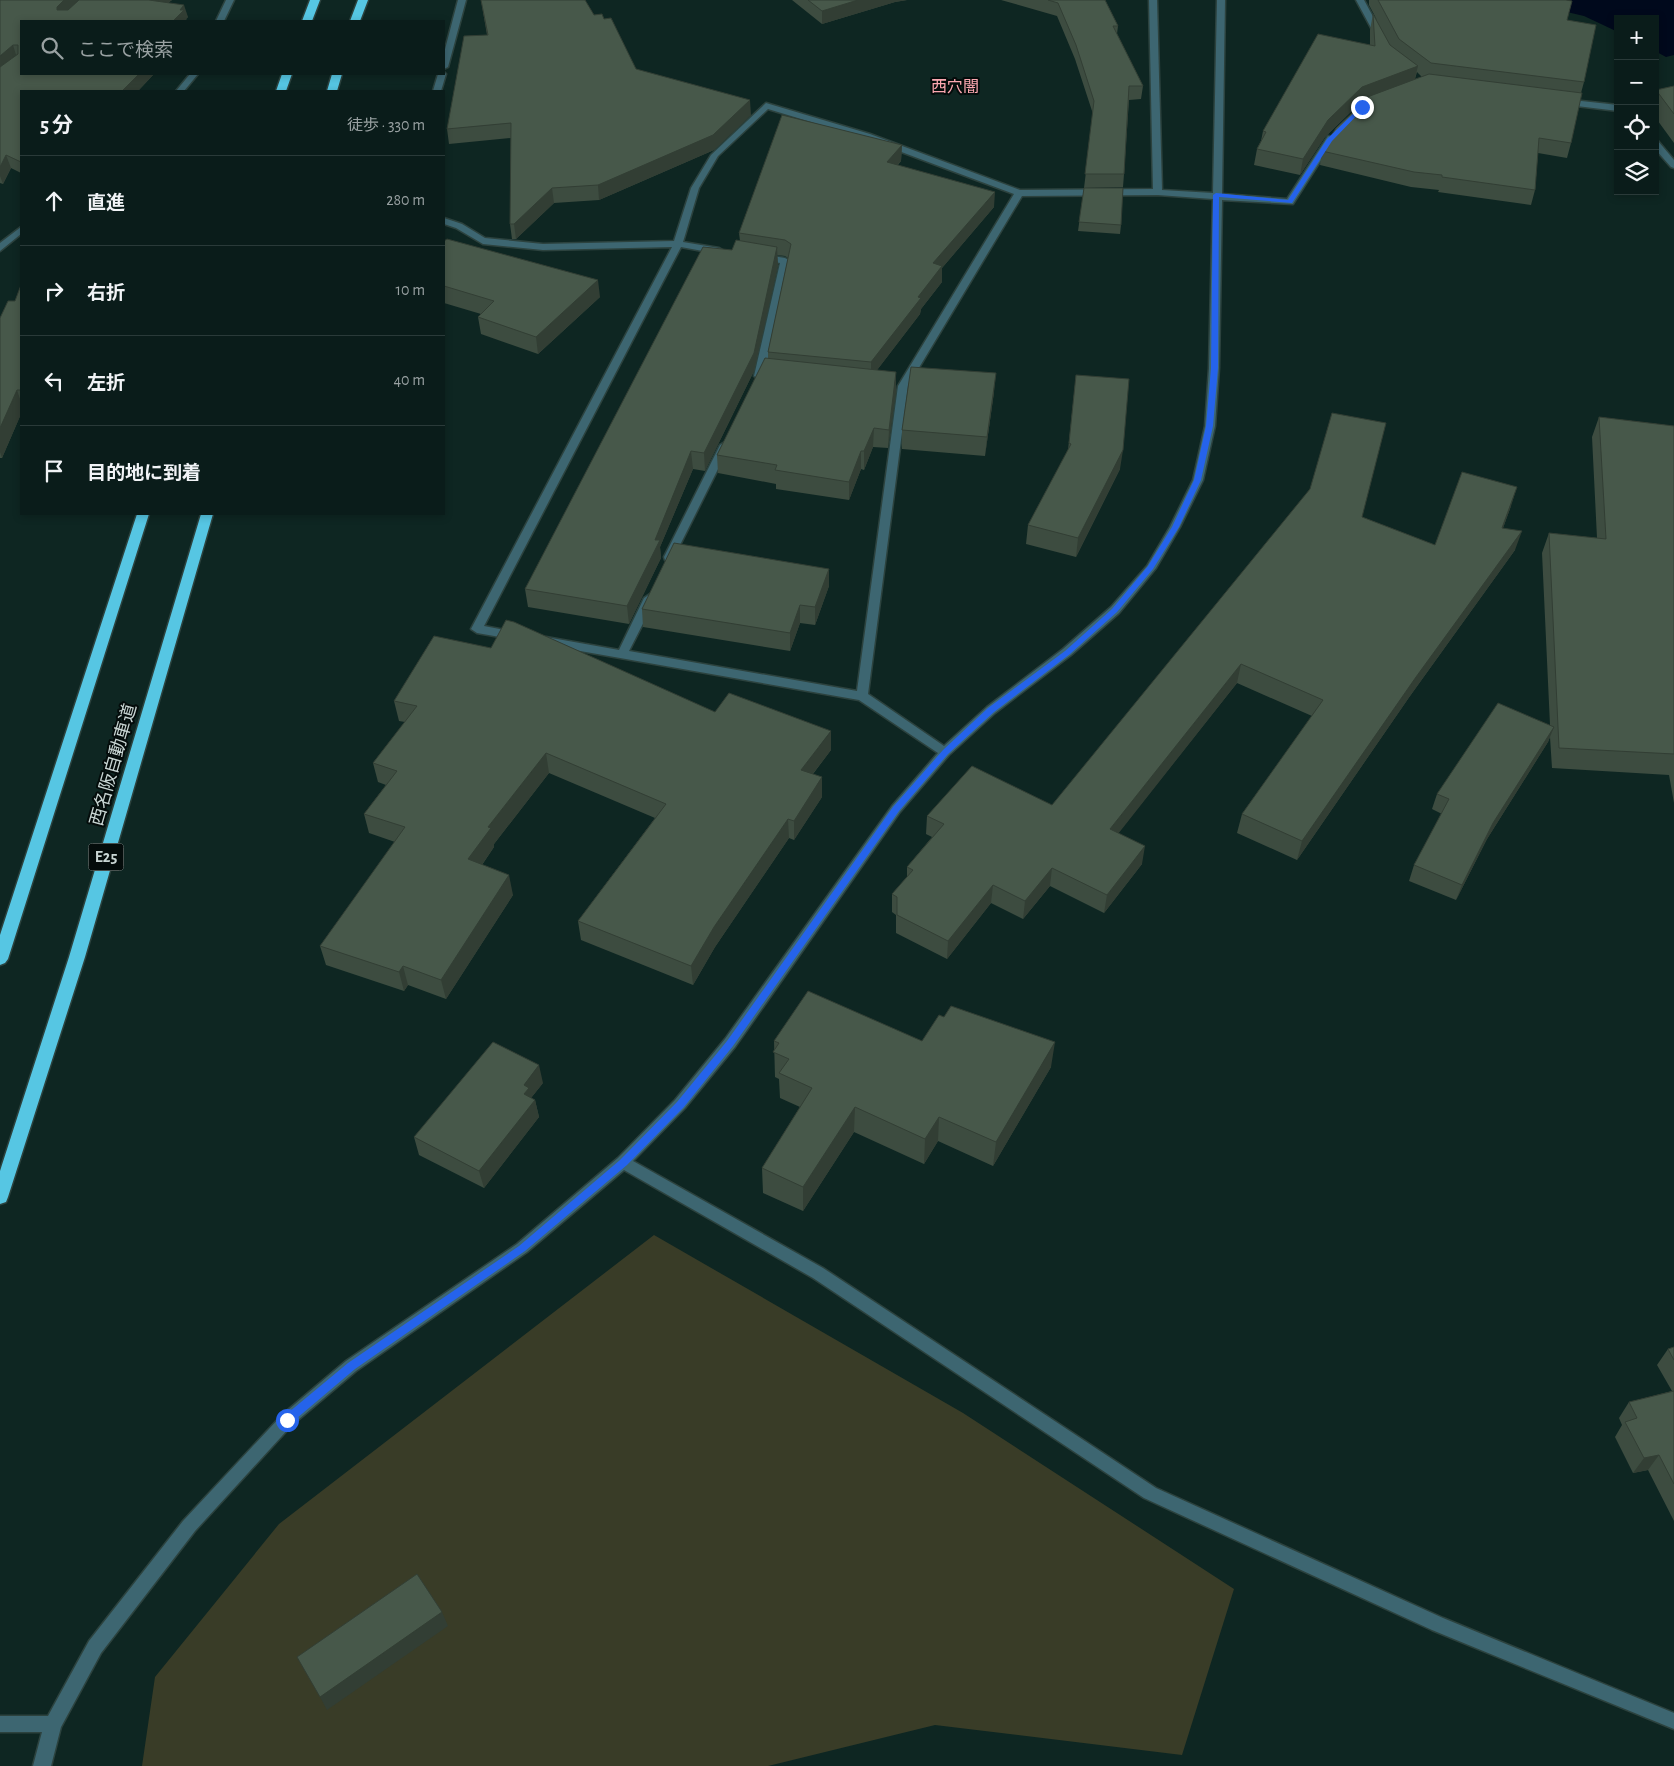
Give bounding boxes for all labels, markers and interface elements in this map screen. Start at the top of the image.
map controls [1614,15,1659,195]
button: + [1614,15,1659,60]
search box [20,20,445,75]
icon: search [38,34,66,62]
text: ここで検索 [78,41,173,60]
button: − [1614,60,1659,105]
district label: 西穴闇 [931,79,979,95]
route end [1351,96,1374,119]
button: locate [1614,105,1659,150]
text: 5 分 [40,115,73,136]
text: 徒歩 · 330 m [347,117,425,133]
button: layers [1614,150,1659,195]
icon: ahead [40,187,68,215]
text: 280 m [386,192,425,208]
text: 直進 [87,194,125,213]
icon: right [40,277,68,305]
text: 10 m [396,282,425,298]
text: 右折 [87,284,125,303]
icon: left [40,367,68,395]
text: 40 m [393,372,425,388]
text: 左折 [87,374,125,393]
icon: arrive [40,457,68,485]
text: 目的地に到着 [87,464,201,483]
street label: 西名阪自動車道 [86,701,140,828]
road number: E25 [88,844,124,870]
route start [276,1409,299,1432]

